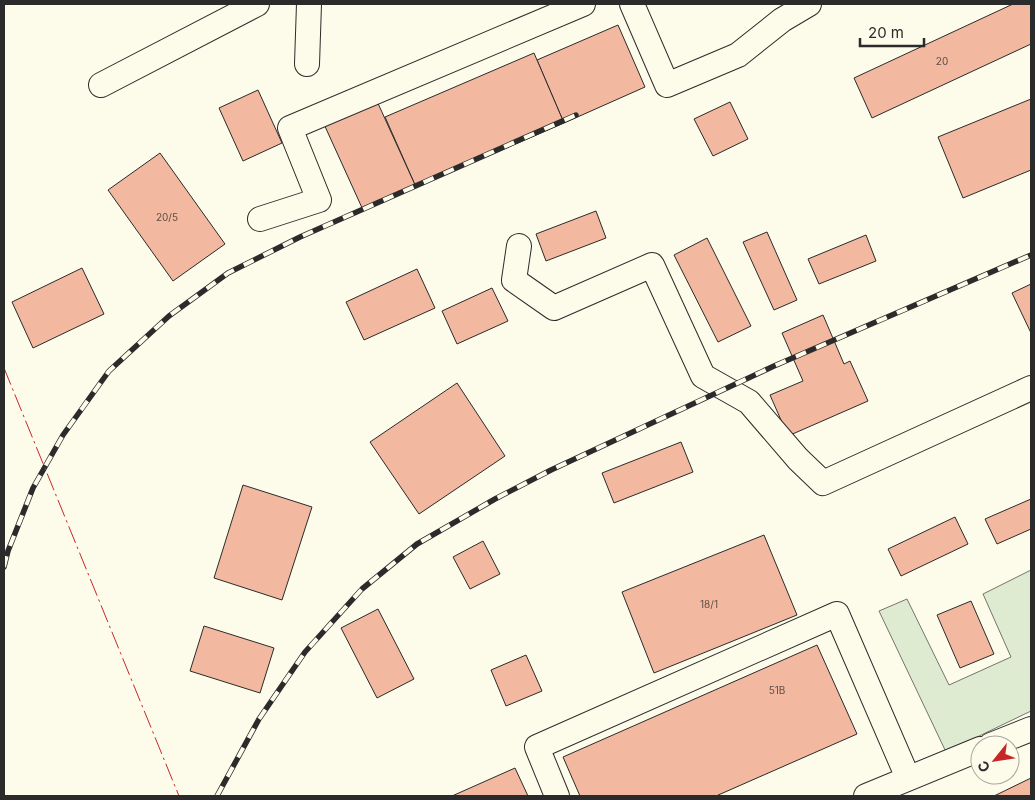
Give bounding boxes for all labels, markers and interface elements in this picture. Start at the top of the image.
scale bar [860,15,924,47]
text: 20 m [868,23,904,42]
house number: 20 [936,55,948,67]
house number: 20/5 [156,211,178,223]
house number: 18/1 [700,598,718,610]
house number: 51В [769,684,785,696]
north arrow [970,735,1020,785]
text: С [973,758,993,775]

